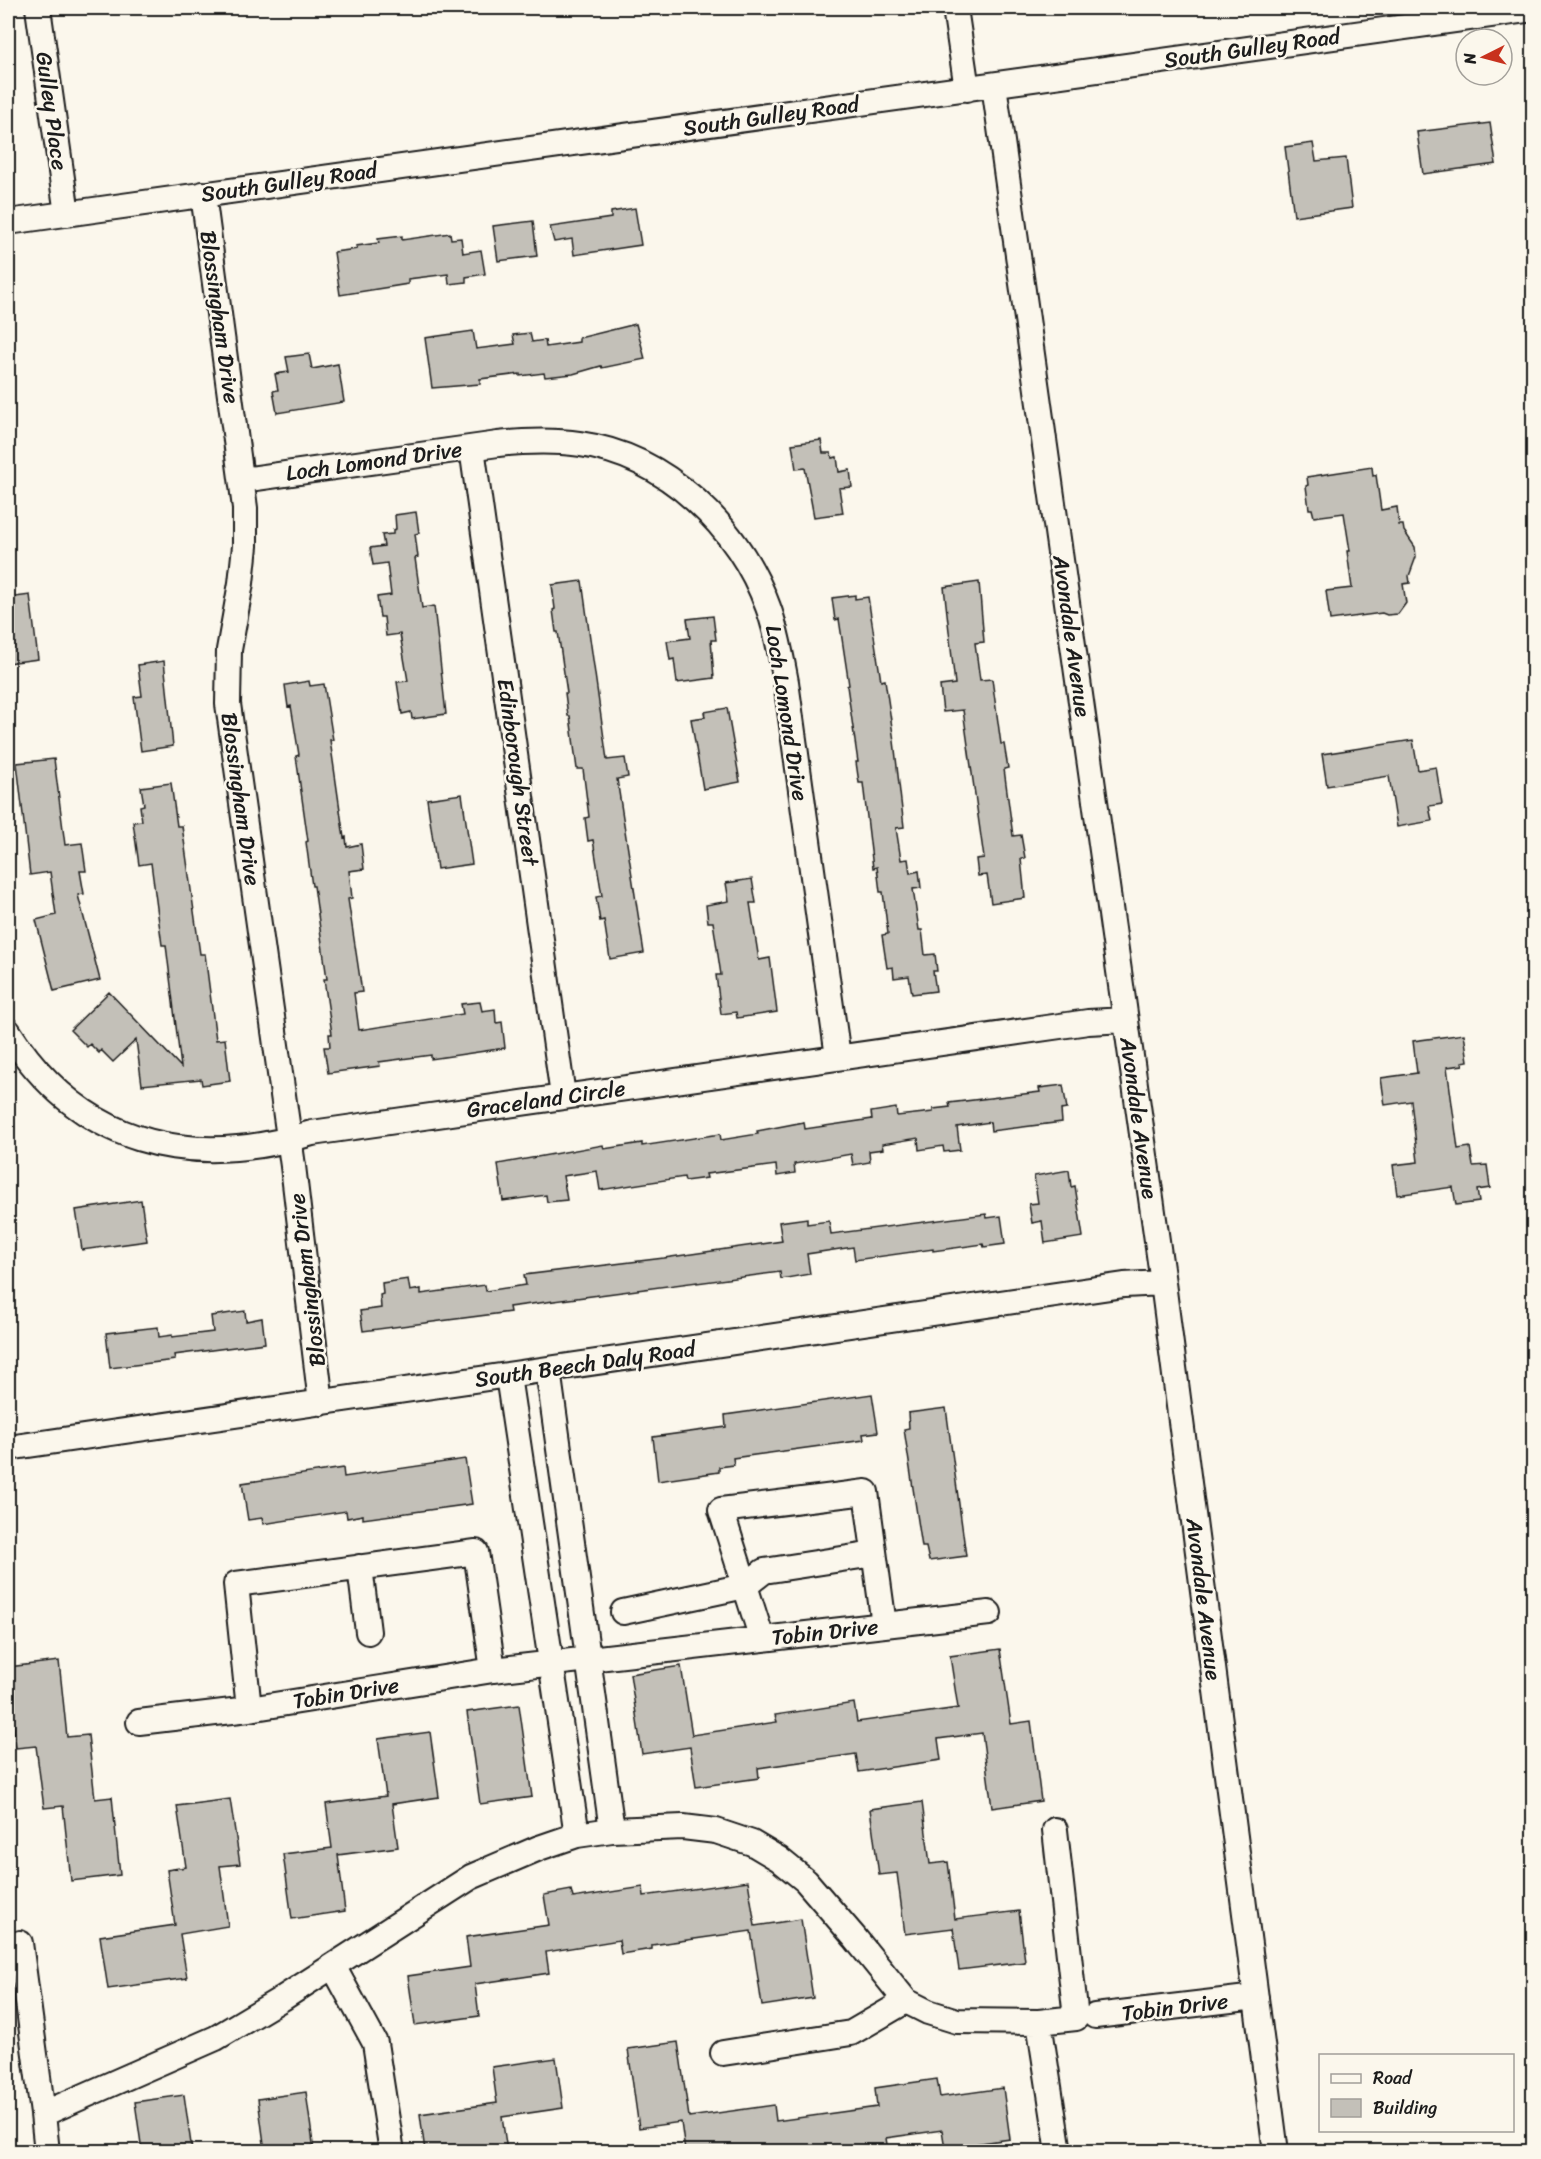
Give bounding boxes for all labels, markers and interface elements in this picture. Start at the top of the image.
street label: South Gulley Road [1161,16,1344,80]
north arrow [1454,27,1514,87]
street label: Gulley Place [24,49,80,173]
text: N [1454,51,1485,67]
street label: South Gulley Road [680,84,863,148]
street label: South Gulley Road [198,150,381,214]
street label: Blossingham Drive [189,228,251,406]
street label: Loch Lomond Drive [283,429,465,493]
street label: Avondale Avenue [1041,551,1103,720]
street label: Loch Lomond Drive [754,622,820,804]
street label: Edinborough Street [486,676,551,869]
street label: Blossingham Drive [210,710,272,888]
street label: Avondale Avenue [1108,1033,1170,1202]
street label: Graceland Circle [464,1069,628,1129]
street label: Blossingham Drive [277,1191,337,1369]
street label: South Beech Daly Road [472,1329,699,1399]
street label: Avondale Avenue [1175,1515,1233,1683]
street label: Tobin Drive [770,1607,880,1657]
street label: Tobin Drive [290,1665,402,1721]
street label: Tobin Drive [1120,1981,1230,2033]
legend [1319,2054,1514,2132]
text: Road [1373,2062,1413,2094]
text: Building [1373,2092,1437,2124]

